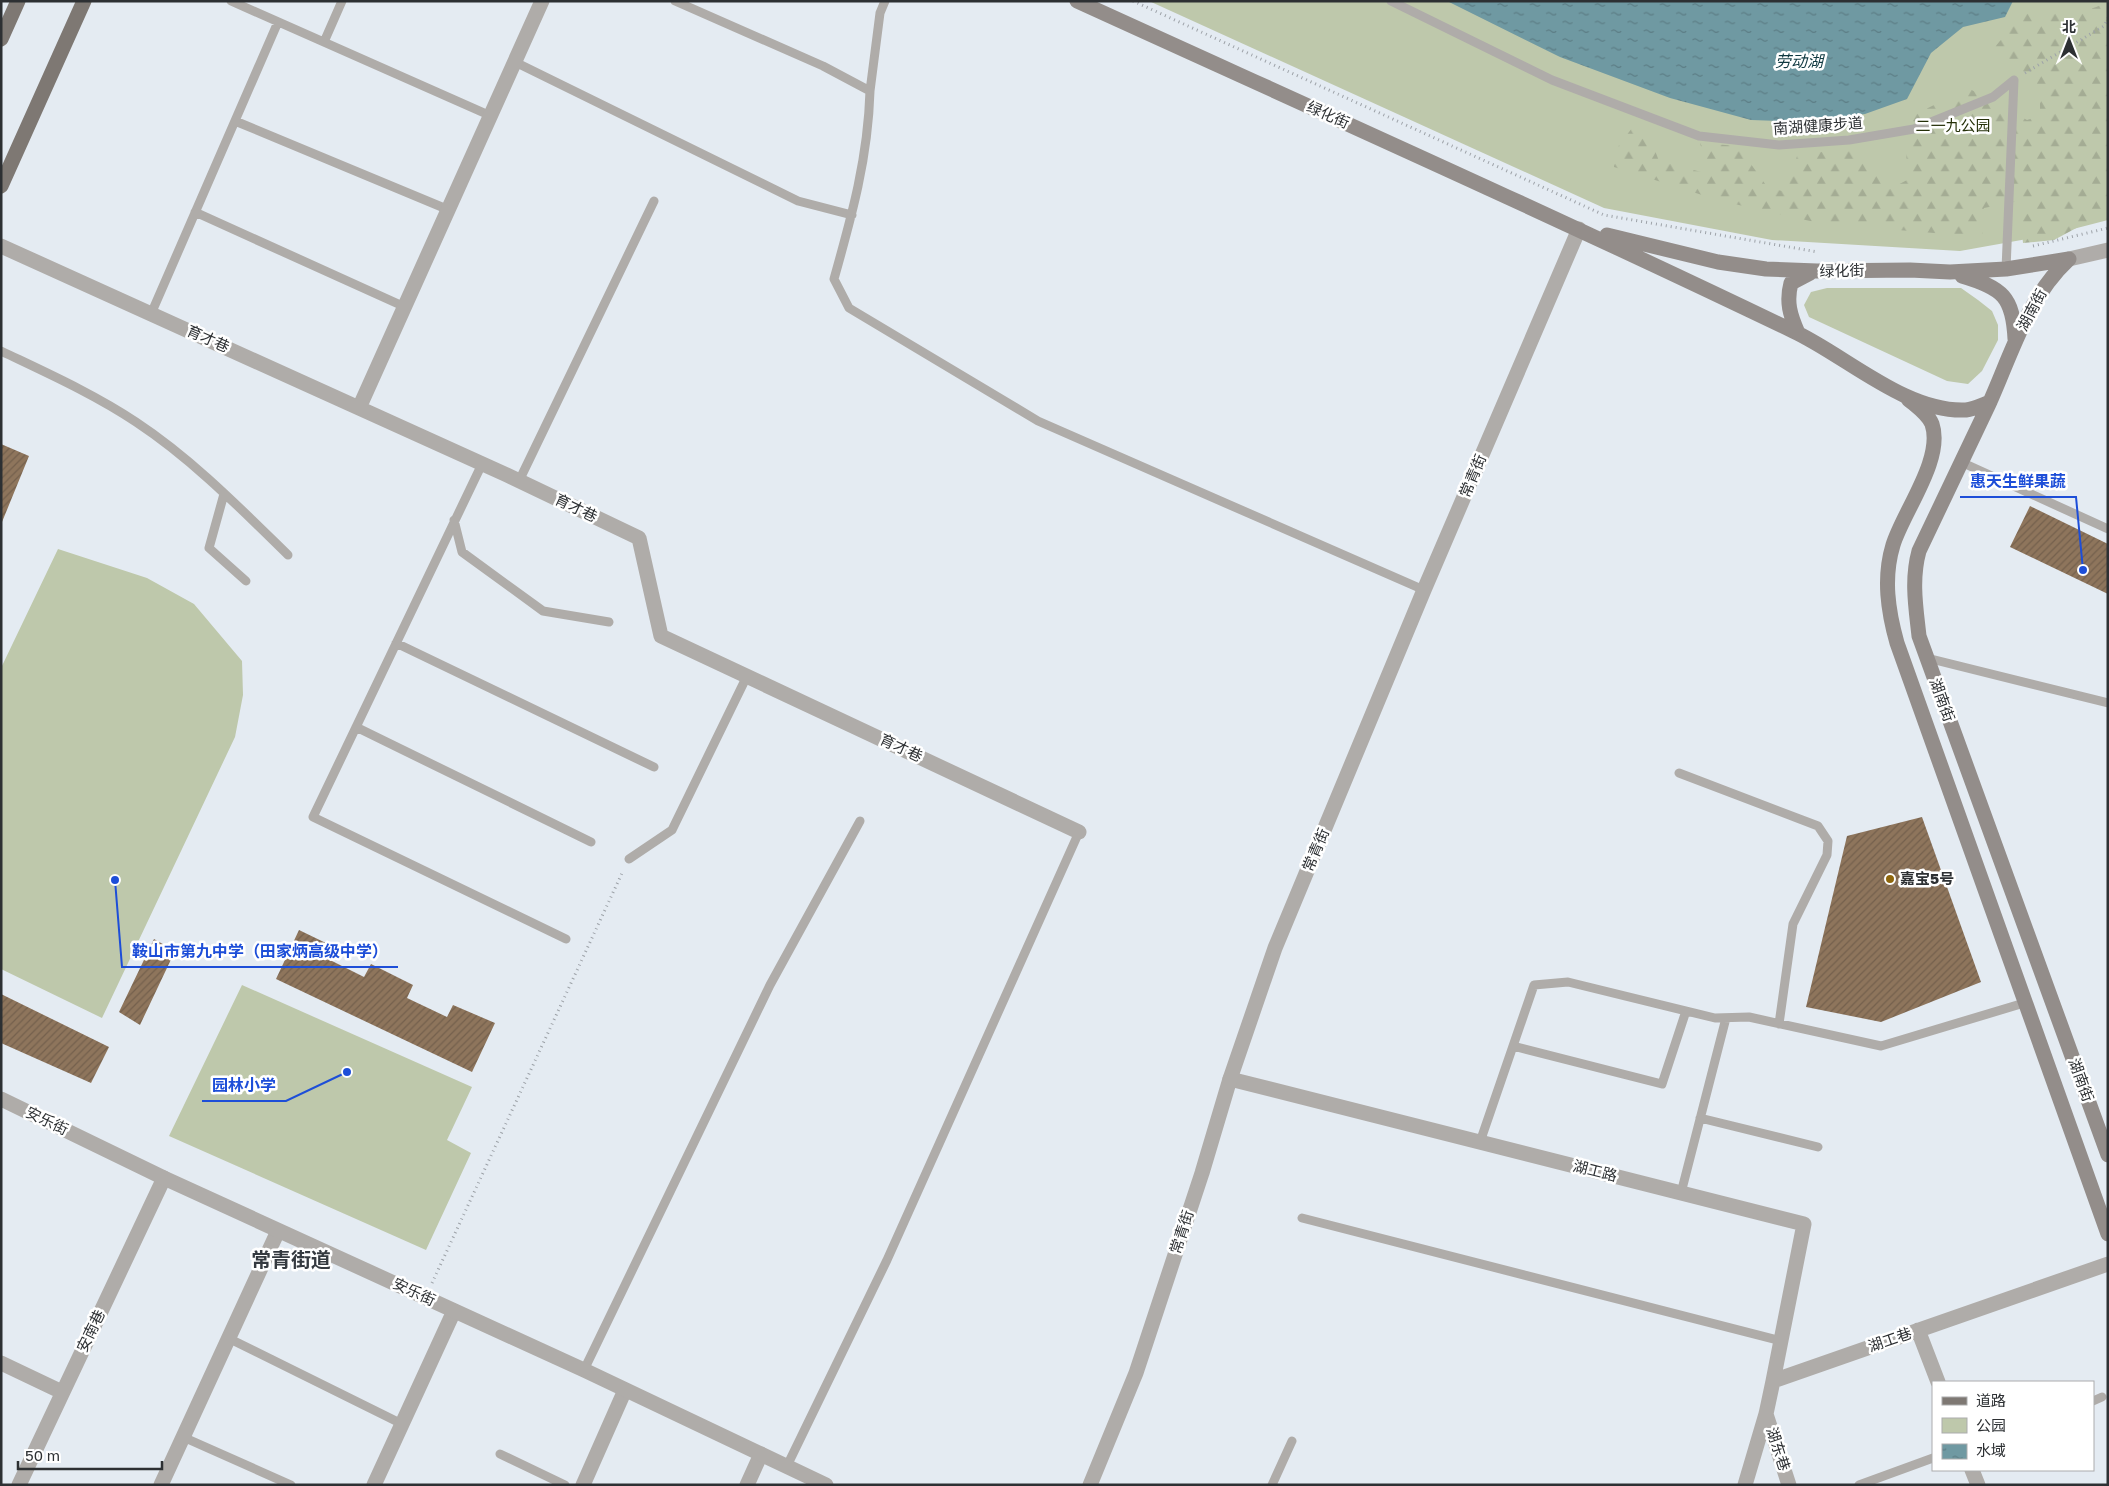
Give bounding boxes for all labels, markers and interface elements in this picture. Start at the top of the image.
north arrow [2044,15,2094,65]
text: 北 [2062,18,2076,35]
water label: 劳动湖 [1775,51,1826,71]
street label: 绿化街 [1304,97,1353,131]
street label: 南湖健康步道 [1772,113,1863,137]
park label: 二一九公园 [1915,116,1991,134]
street label: 绿化街 [1819,261,1865,279]
street label: 湖南街 [2013,285,2050,334]
street label: 育才巷 [184,321,233,355]
street label: 常青街 [1455,451,1489,500]
callout: 惠天生鲜果蔬 [1960,466,2076,497]
text: 惠天生鲜果蔬 [1970,471,2066,491]
street label: 育才巷 [552,489,601,525]
street label: 湖南街 [1927,675,1959,724]
street label: 育才巷 [877,729,926,765]
street label: 常青街 [1298,825,1332,874]
place label: 嘉宝5号 [1900,869,1954,887]
marker: 嘉宝5号 [1884,873,1896,885]
callout: 鞍山市第九中学（田家炳高级中学） [122,936,398,967]
text: 鞍山市第九中学（田家炳高级中学） [132,941,388,961]
street label: 湖南街 [2066,1055,2098,1104]
callout: 园林小学 [202,1070,286,1101]
text: 园林小学 [212,1075,276,1095]
street label: 安乐街 [23,1102,72,1138]
street label: 湖工路 [1571,1156,1619,1184]
street label: 常青街 [1166,1208,1197,1256]
district label: 常青街道 [251,1247,331,1271]
street label: 安乐街 [390,1273,439,1309]
street label: 安南巷 [72,1306,108,1355]
street label: 湖工巷 [1865,1323,1914,1355]
legend [1932,1381,2094,1471]
text: 道路 [1976,1391,2006,1409]
text: 公园 [1976,1416,2006,1434]
street label: 湖东巷 [1763,1425,1794,1473]
scale bar [18,1438,161,1470]
text: 水域 [1976,1441,2006,1459]
text: 50 m [25,1446,60,1464]

